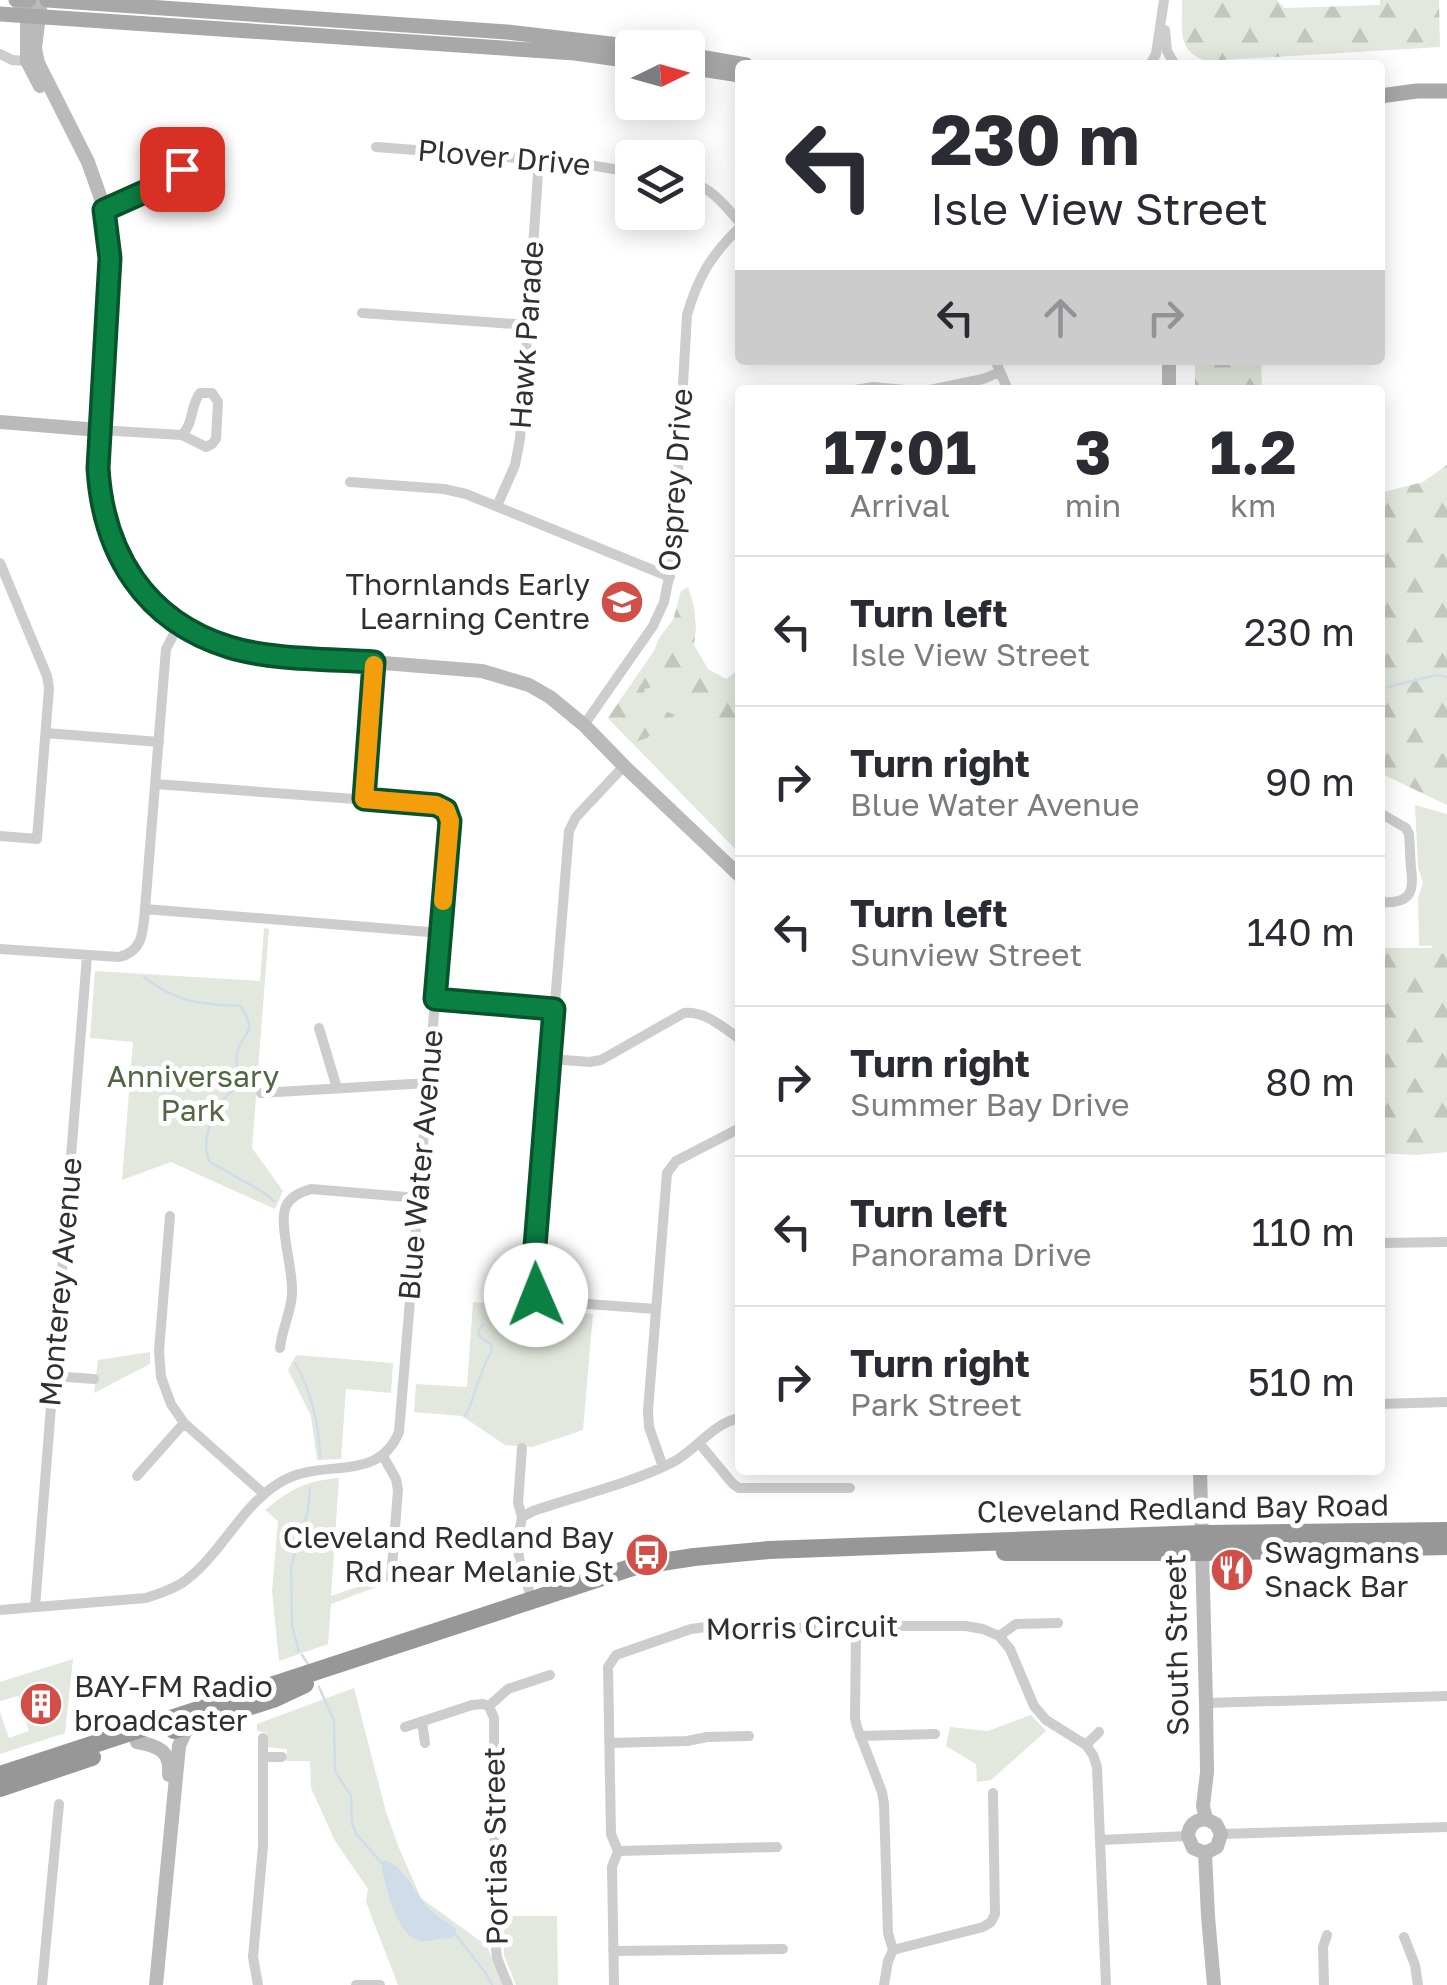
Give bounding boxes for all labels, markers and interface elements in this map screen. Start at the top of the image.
north arrow [615,30,705,120]
map controls [615,30,705,230]
text: 230 m [930,96,1140,180]
icon: left [765,100,895,230]
pin [140,127,225,212]
street label: Plover Drive [416,132,592,182]
button: layers [615,140,705,230]
icon: arrive [155,142,210,197]
text: Isle View Street [930,181,1268,235]
street label: Hawk Parade [501,240,551,430]
icon: left [928,290,983,345]
icon: ahead [1033,290,1088,345]
icon: right [1138,290,1193,345]
street label: Osprey Drive [651,387,699,573]
text: 17:01 [824,415,976,487]
text: 3 [1075,415,1111,487]
text: 1.2 [1210,415,1296,487]
text: Arrival [850,486,950,524]
text: min [1065,486,1121,524]
text: km [1230,486,1276,524]
place label: Thornlands Early Learning Centre [346,566,590,636]
school or university icon: Thornlands Early Learning Centre [599,579,645,625]
text: Turn left [850,590,1008,635]
icon: left [765,604,820,659]
text: 230 m [1244,609,1355,654]
text: Isle View Street [850,635,1090,673]
text: Turn right [850,740,1030,785]
icon: right [765,754,820,809]
text: 90 m [1265,759,1355,804]
text: Blue Water Avenue [850,785,1140,823]
text: Turn left [850,890,1008,935]
icon: left [765,904,820,959]
text: 140 m [1247,909,1355,954]
text: Sunview Street [850,935,1082,973]
street label: Blue Water Avenue [390,1028,450,1302]
text: Turn right [850,1040,1030,1085]
icon: right [765,1054,820,1109]
park label: Anniversary Park [107,1058,279,1128]
text: 80 m [1265,1059,1355,1104]
text: Summer Bay Drive [850,1085,1130,1123]
street label: Monterey Avenue [31,1156,89,1408]
text: Turn left [850,1190,1008,1235]
icon: left [765,1204,820,1259]
text: 110 m [1251,1209,1355,1254]
text: Panorama Drive [850,1235,1092,1273]
position arrow [484,1243,588,1347]
text: Turn right [850,1340,1030,1385]
icon: right [765,1354,820,1409]
text: 510 m [1248,1359,1355,1404]
text: Park Street [850,1385,1022,1423]
street label: Cleveland Redland Bay Road [977,1486,1389,1530]
place label: Cleveland Redland Bay Rd near Melanie St [283,1519,614,1589]
bus stop icon: Cleveland Redland Bay Rd near Melanie St [624,1532,670,1578]
place label: Swagmans Snack Bar [1264,1534,1420,1604]
restaurant icon: Swagmans Snack Bar [1209,1547,1255,1593]
street label: South Street [1156,1554,1196,1736]
street label: Morris Circuit [705,1607,899,1647]
place label: BAY-FM Radio broadcaster [74,1668,273,1738]
building icon: BAY-FM Radio broadcaster [18,1681,64,1727]
street label: Portias Street [475,1746,515,1946]

